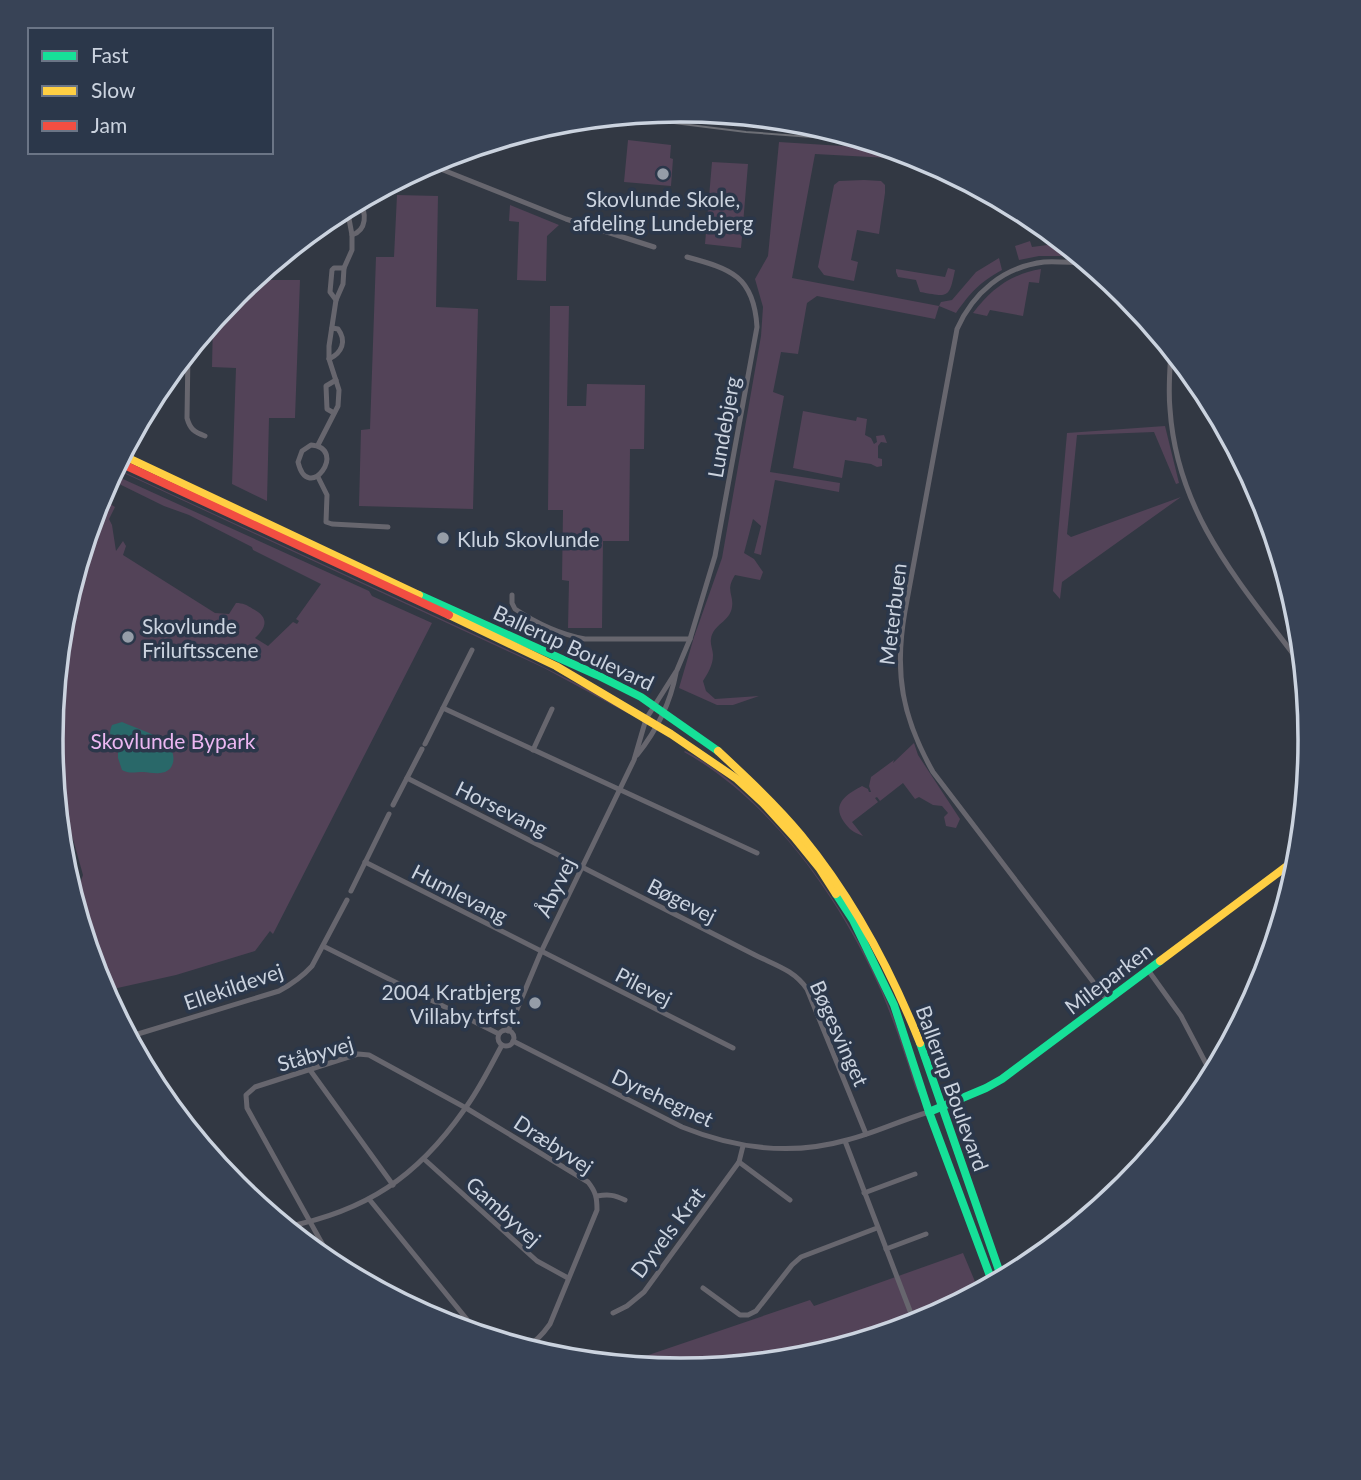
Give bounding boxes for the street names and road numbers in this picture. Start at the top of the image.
street label: Lundebjerg [702,374,744,480]
street label: Meterbuen [873,562,911,666]
street label: Ballerup Boulevard [490,599,658,695]
street label: Horsevang [452,775,552,841]
street label: Åbyvej [530,853,580,921]
street label: Humlevang [408,858,512,928]
street label: Bøgevej [644,872,720,928]
street label: Mileparken [1059,937,1157,1019]
street label: Ellekildevej [180,957,286,1015]
street label: Pilevej [612,961,676,1011]
street label: Bøgesvinget [806,976,875,1090]
street label: Ballerup Boulevard [911,1002,995,1174]
street label: Ståbyvej [274,1030,356,1076]
street label: Dyrehegnet [608,1063,718,1132]
street label: Dræbyvej [510,1109,598,1179]
street label: Gambyvej [461,1171,547,1251]
street label: Dyvels Krat [625,1181,709,1282]

